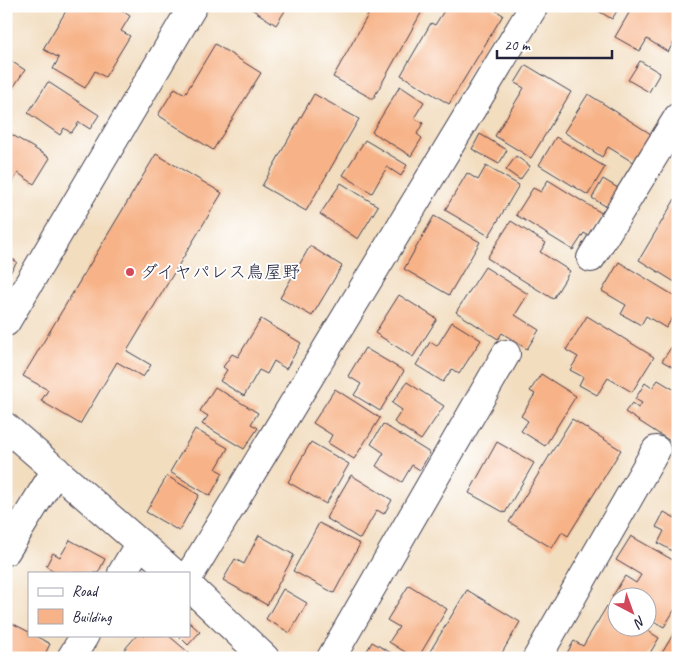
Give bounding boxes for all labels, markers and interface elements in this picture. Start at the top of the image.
scale bar [497,28,612,60]
text: 20 m [504,36,531,55]
place label: ダイヤパレス鳥屋野 [140,261,300,283]
marker: ダイヤパレス鳥屋野 [124,266,136,278]
legend [28,572,190,636]
text: Road [72,582,99,601]
north arrow [606,586,656,636]
text: Building [72,608,112,627]
text: N [630,612,649,632]

